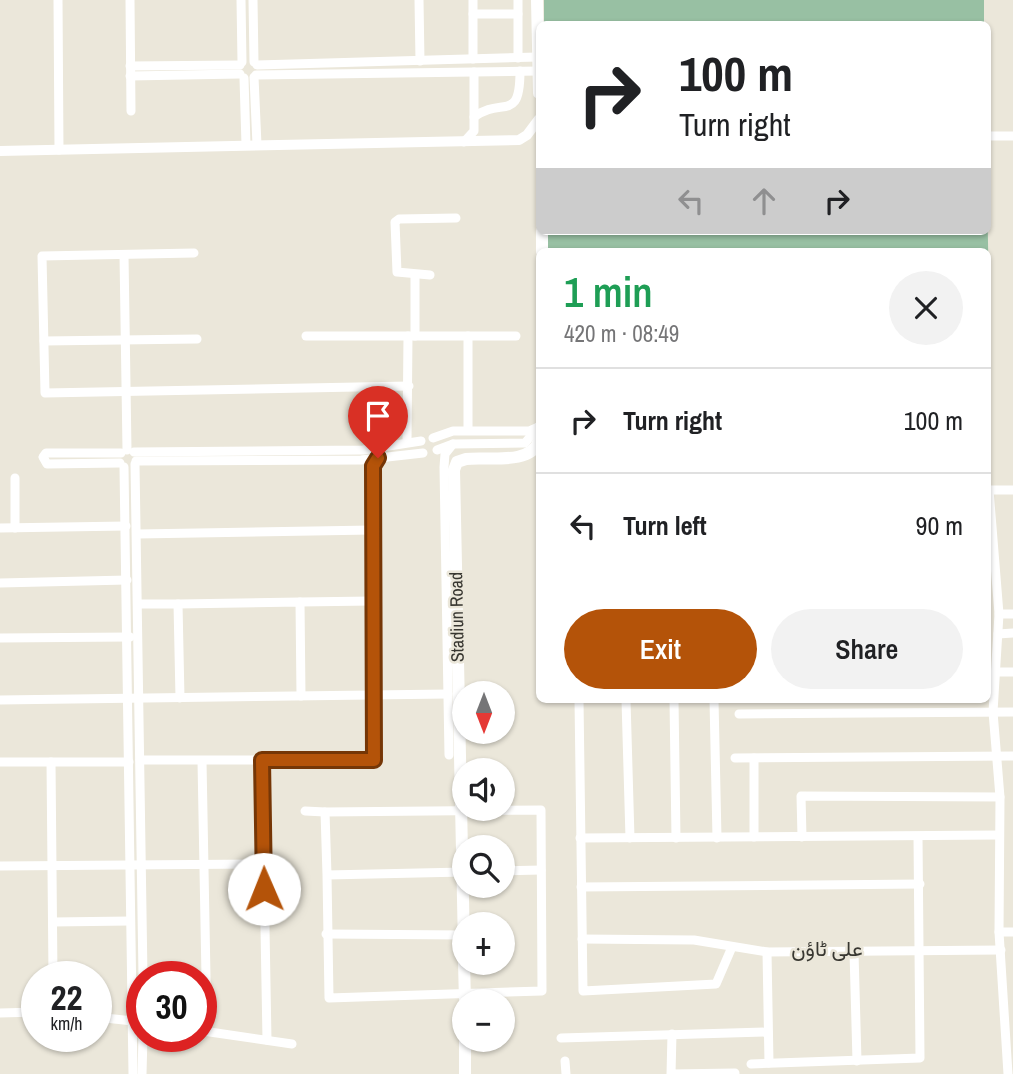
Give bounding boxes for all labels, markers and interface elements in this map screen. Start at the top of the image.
text: 100 m [679,40,793,106]
icon: right [564,49,655,140]
text: Turn right [679,103,791,146]
icon: left [672,182,710,220]
icon: ahead [745,182,783,220]
icon: right [818,182,856,220]
text: 1 min [564,264,653,320]
button: close [889,271,963,345]
text: 420 m · 08:49 [564,318,679,349]
pin [348,386,408,458]
icon: arrive [359,397,397,435]
icon: right [564,402,602,440]
text: Turn right [623,403,722,438]
text: 100 m [904,403,963,438]
icon: left [564,507,602,545]
text: Turn left [623,508,707,543]
text: 90 m [916,508,963,543]
street label: Stadiun Road [443,572,470,662]
button: Exit [564,609,757,689]
button: Share [771,609,963,689]
north arrow [452,681,514,744]
map controls [452,681,515,1052]
button: sound [452,758,515,821]
button: search [452,835,515,898]
position arrow [227,852,301,926]
button: + [452,912,515,975]
district label: علی ٹاؤن [791,934,863,963]
speed limit sign: 30 [126,961,217,1052]
text: 22 [51,974,82,1021]
button: − [452,989,515,1052]
text: km/h [51,1011,83,1036]

